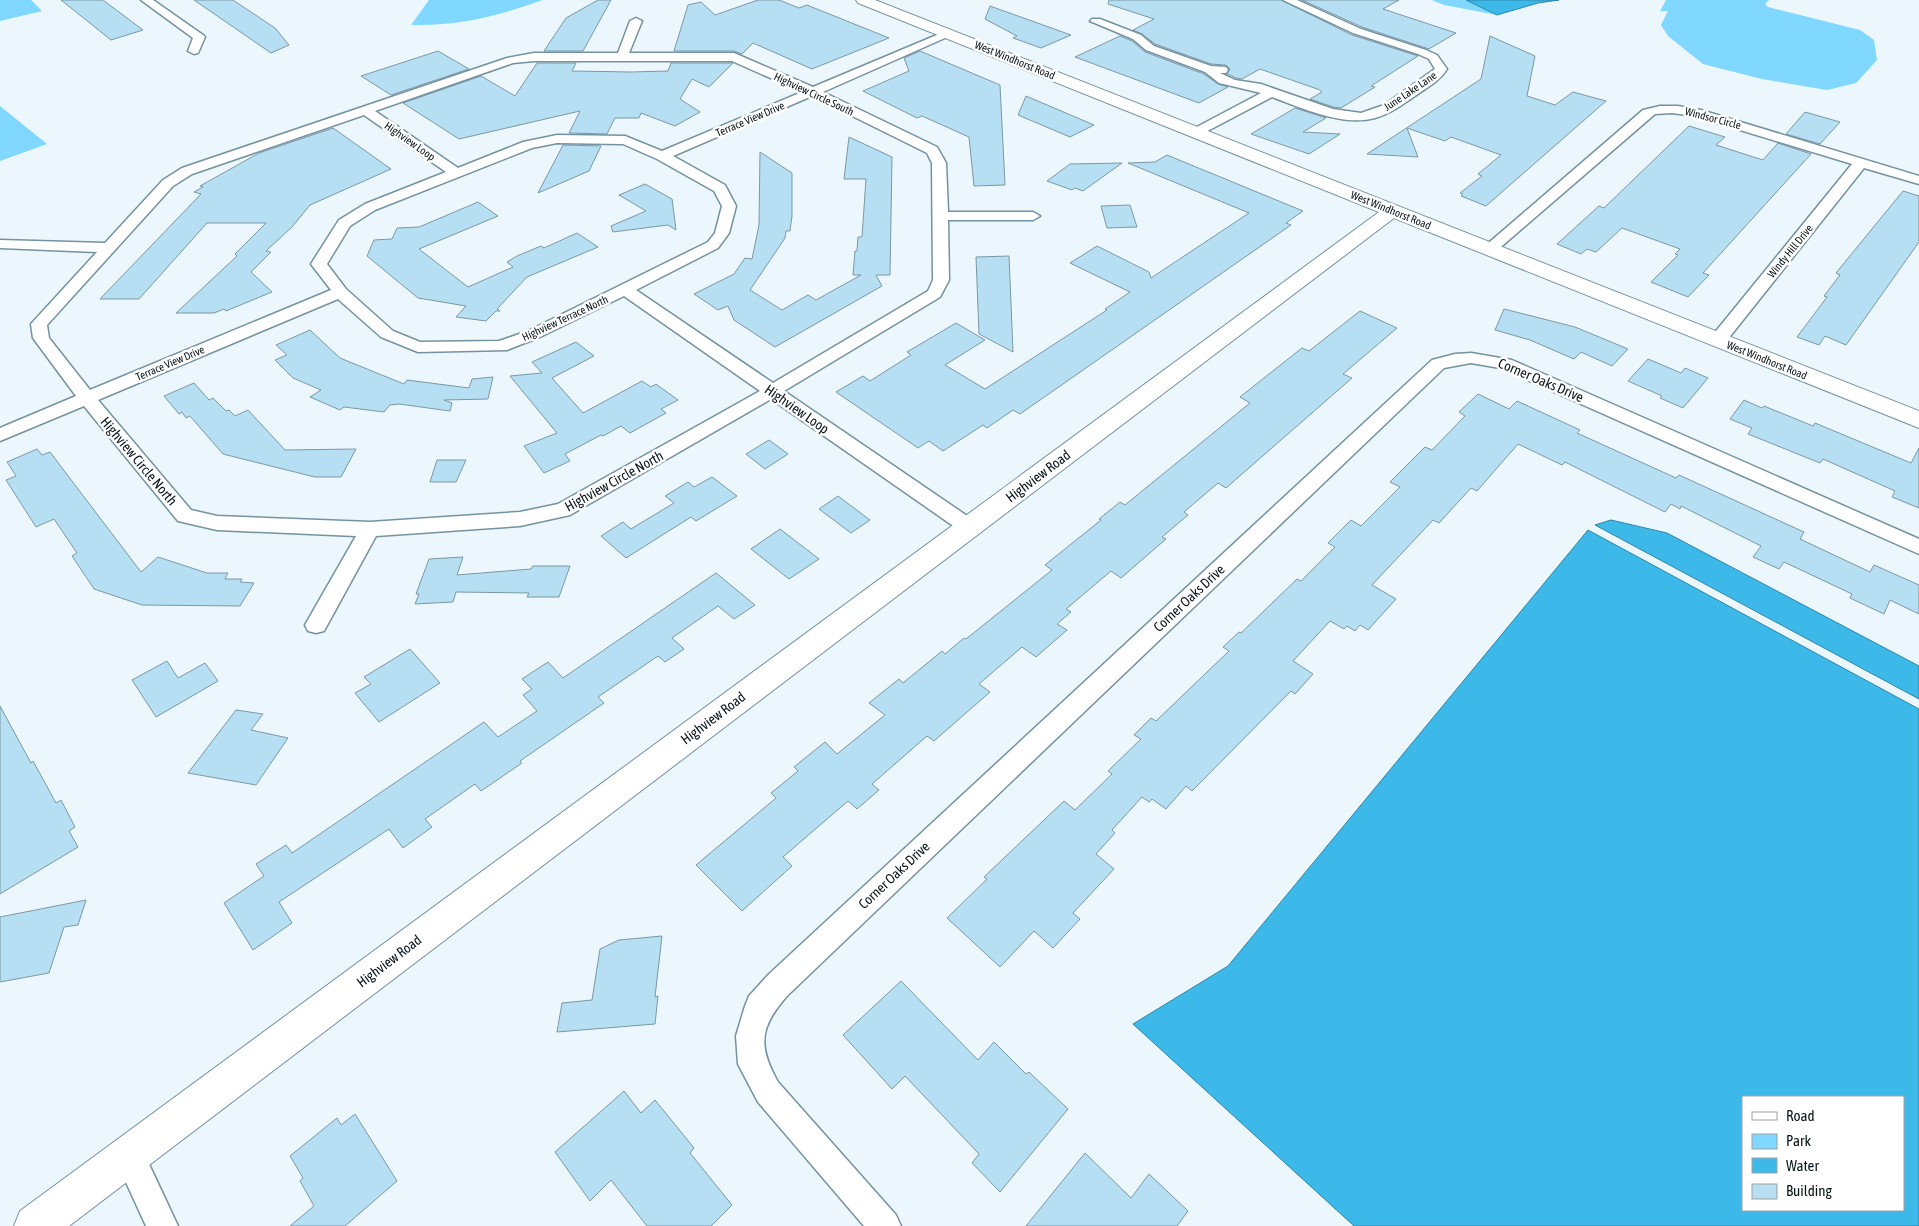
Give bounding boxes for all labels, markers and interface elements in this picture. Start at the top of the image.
street label: West Windhorst Road [973,38,1057,82]
street label: June Lake Lane [1381,69,1439,113]
street label: Highview Circle South [772,70,856,118]
street label: Terrace View Drive [714,99,786,139]
street label: Windsor Circle [1684,105,1742,131]
street label: Highview Loop [382,119,438,163]
street label: West Windhorst Road [1349,188,1433,232]
street label: Windy Hill Drive [1765,222,1815,280]
street label: Highview Terrace North [520,293,610,343]
street label: West Windhorst Road [1725,338,1809,382]
street label: Terrace View Drive [134,343,206,383]
street label: Corner Oaks Drive [1496,355,1586,405]
street label: Highview Loop [762,381,833,437]
street label: Highview Circle North [98,414,180,508]
street label: Highview Circle North [562,447,666,515]
street label: Highview Road [1003,447,1073,505]
street label: Corner Oaks Drive [1150,561,1228,635]
street label: Highview Road [678,689,748,747]
street label: Corner Oaks Drive [855,838,933,912]
street label: Highview Road [354,932,424,990]
legend [1742,1096,1904,1211]
text: Road [1786,1107,1815,1124]
text: Park [1786,1132,1811,1149]
text: Water [1786,1157,1819,1174]
text: Building [1786,1182,1832,1199]

